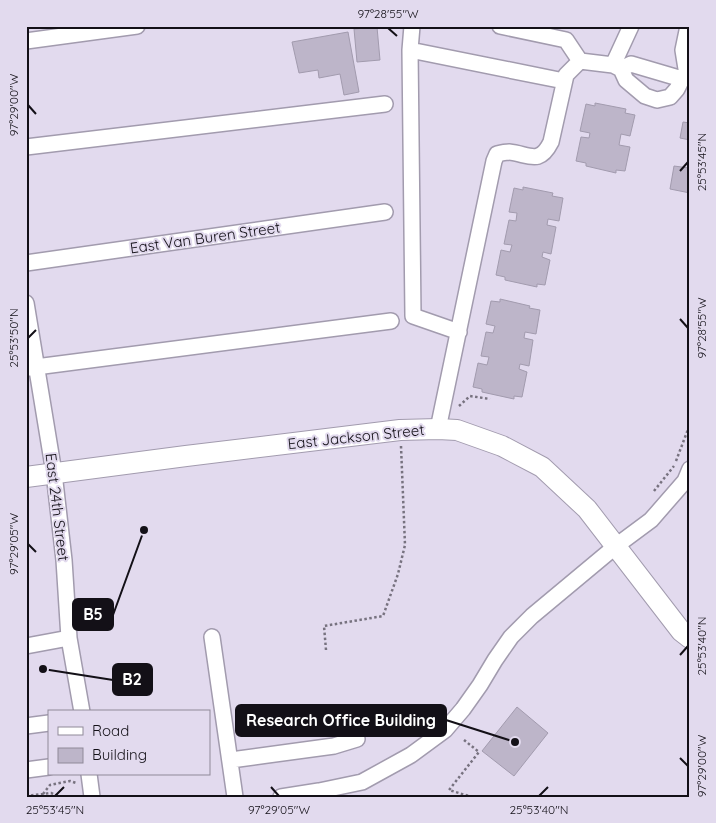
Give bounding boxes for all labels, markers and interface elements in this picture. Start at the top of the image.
text: 97°28'55"W [357,6,419,21]
text: 97°29'00"W [6,73,21,136]
text: 25°53'45"N [694,133,709,191]
street label: East Van Buren Street [129,218,281,257]
text: 97°28'55"W [694,297,709,359]
text: 25°53'50"N [6,308,21,368]
street label: East Jackson Street [287,420,425,453]
street label: East 24th Street [41,452,74,562]
text: 97°29'05"W [6,513,21,575]
callout: B5 [73,599,113,630]
text: B5 [83,604,103,624]
text: 25°53'40"N [694,616,709,676]
callout: B2 [113,664,152,695]
text: B2 [122,669,142,689]
callout: Research Office Building [236,705,446,736]
legend [48,710,210,776]
text: Research Office Building [246,710,436,730]
text: Road [92,721,129,740]
text: 97°29'00"W [694,734,709,797]
text: Building [92,745,147,764]
text: 25°53'45"N [26,802,84,817]
text: 97°29'05"W [248,802,310,817]
text: 25°53'40"N [509,802,569,817]

